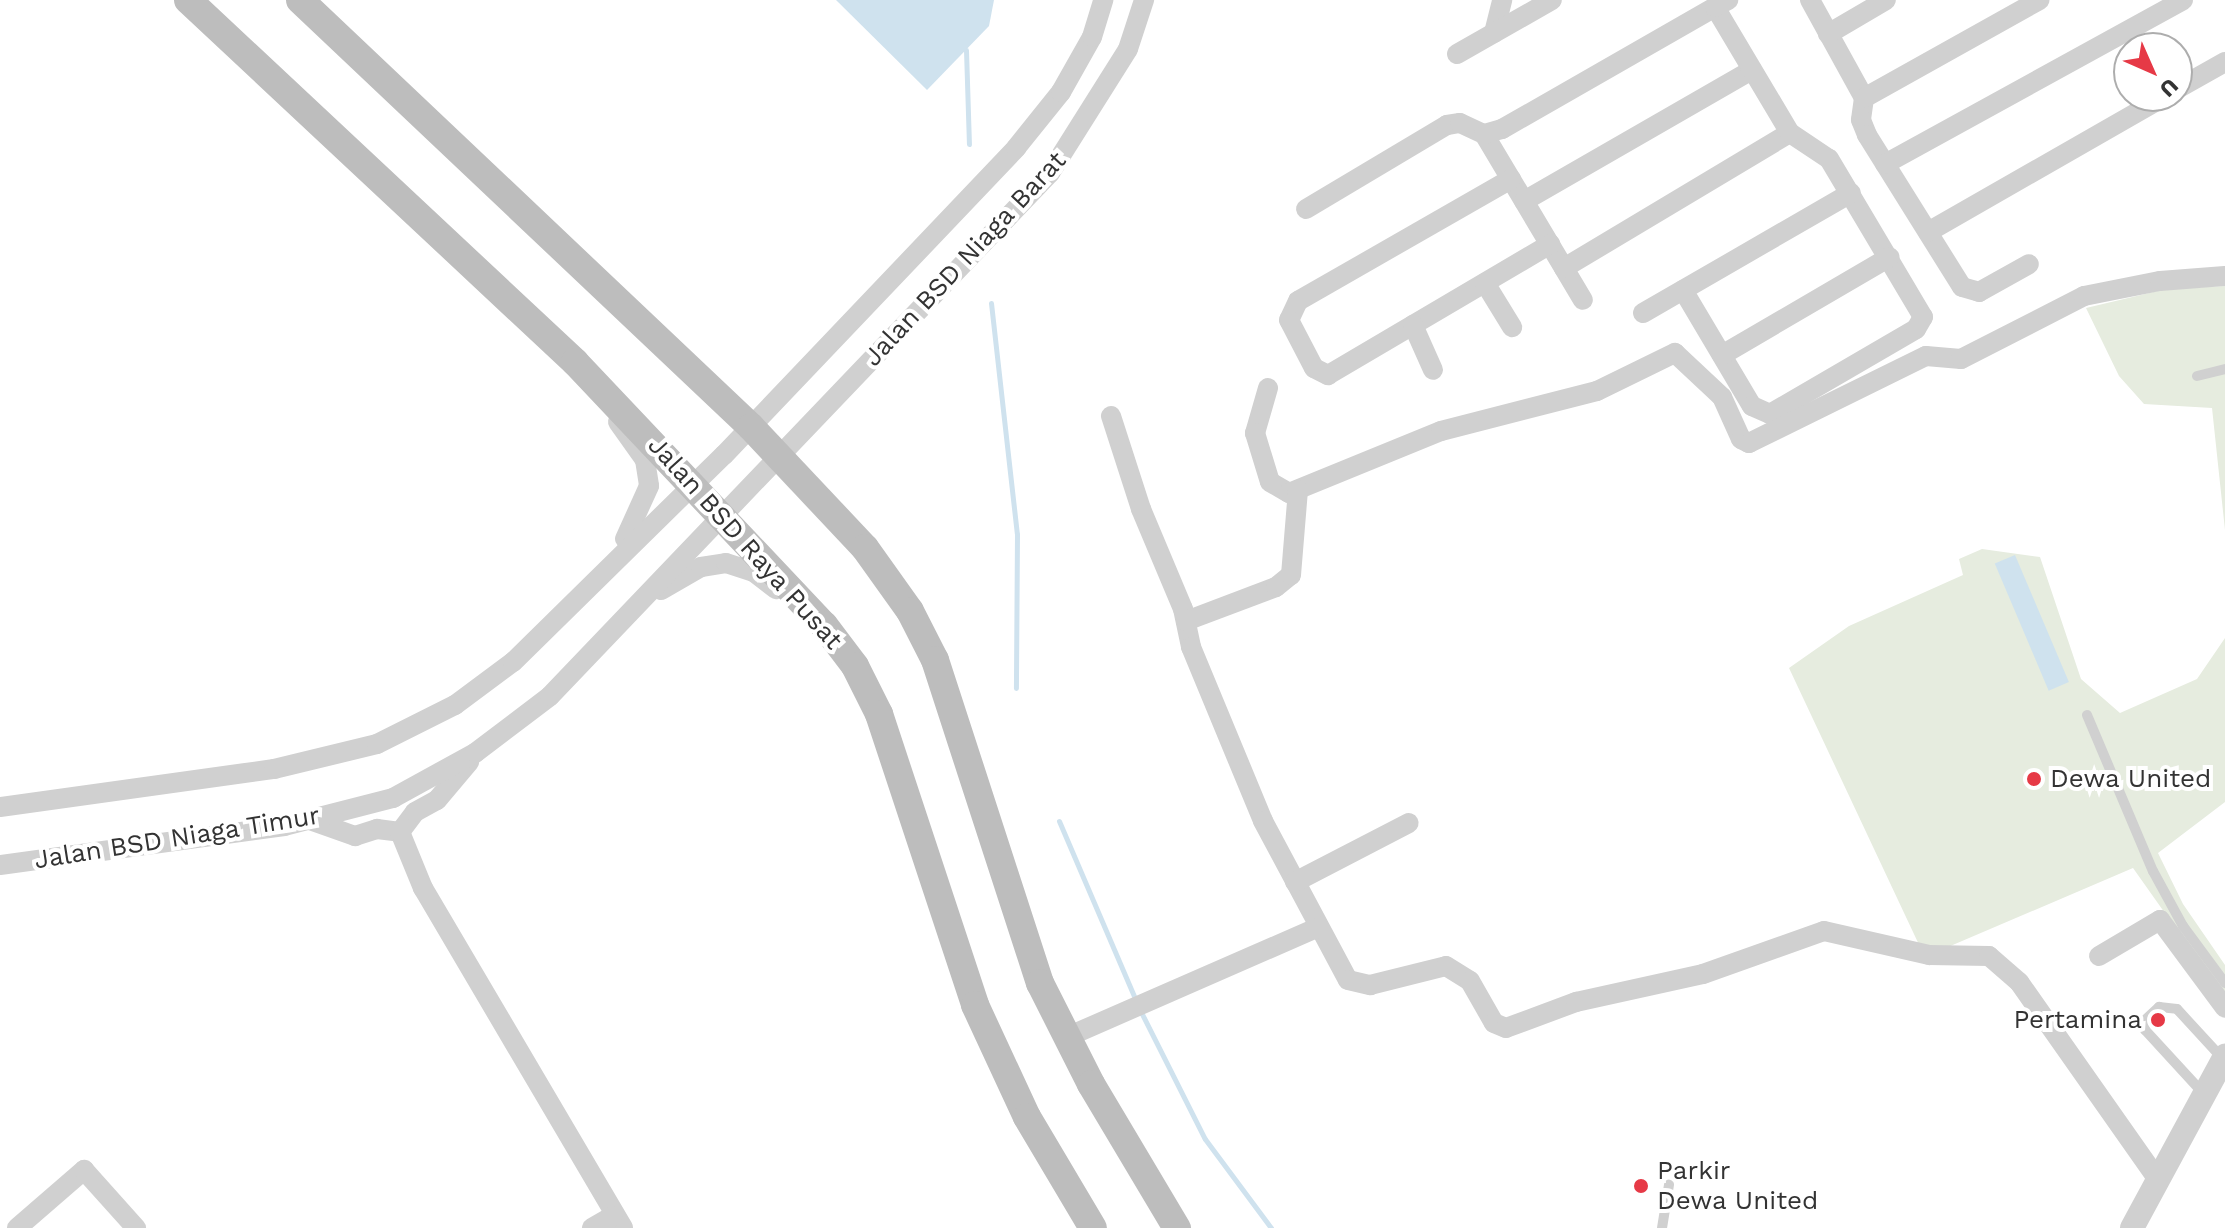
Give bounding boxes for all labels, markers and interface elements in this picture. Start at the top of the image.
north arrow [2113,32,2193,112]
text: U [2155,74,2183,102]
street label: Jalan BSD Niaga Barat [857,145,1073,373]
street label: Jalan BSD Raya Pusat [641,430,849,656]
place label: Dewa United [2050,763,2212,795]
marker: Dewa United [2025,770,2043,788]
street label: Jalan BSD Niaga Timur [32,800,322,876]
place label: Pertamina [2013,1004,2142,1036]
marker: Pertamina [2149,1011,2167,1029]
place label: Parkir Dewa United [1657,1155,1819,1216]
marker: Parkir Dewa United [1632,1177,1650,1195]

